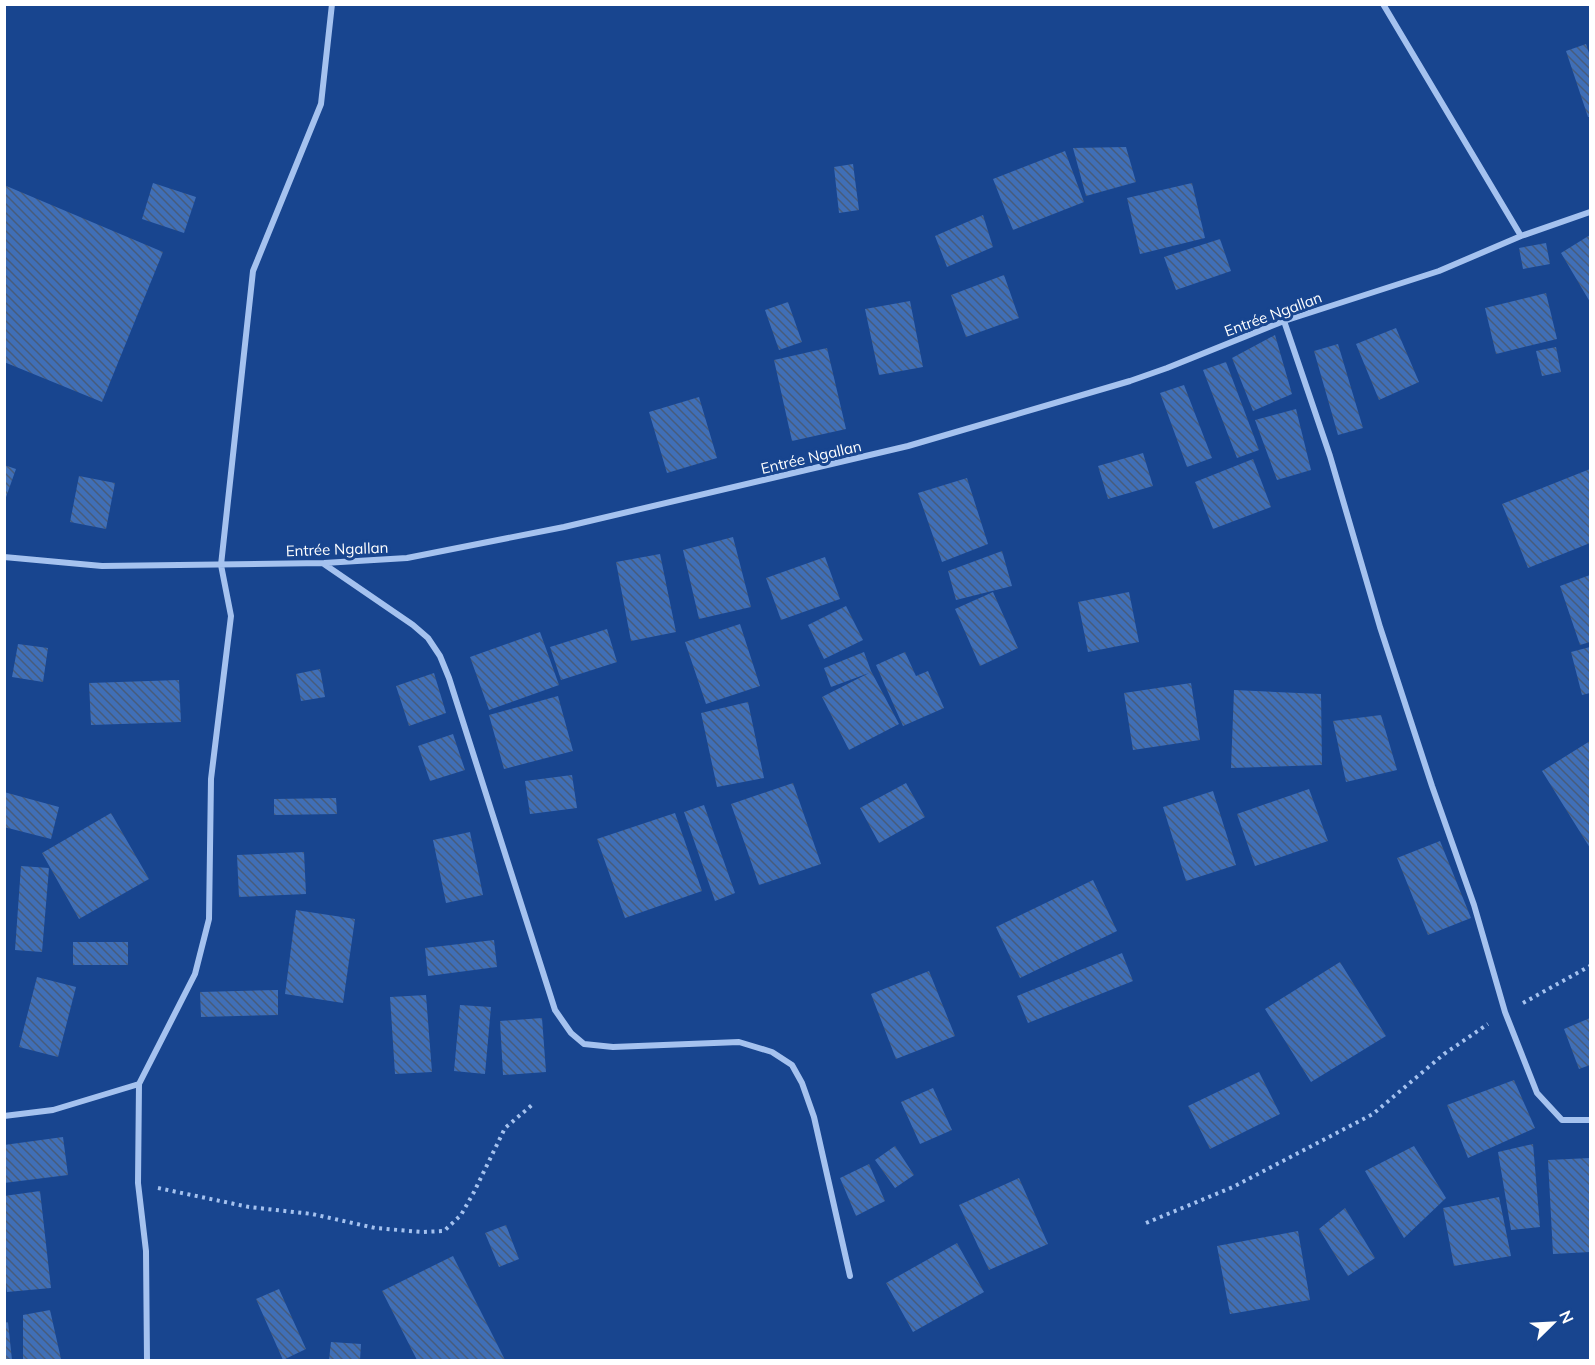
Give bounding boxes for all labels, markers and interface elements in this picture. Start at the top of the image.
street label: Entrée Ngallan [1222,288,1324,340]
street label: Entrée Ngallan [759,436,863,478]
street label: Entrée Ngallan [285,538,389,560]
north arrow [1523,1293,1583,1353]
text: N [1555,1307,1578,1326]

